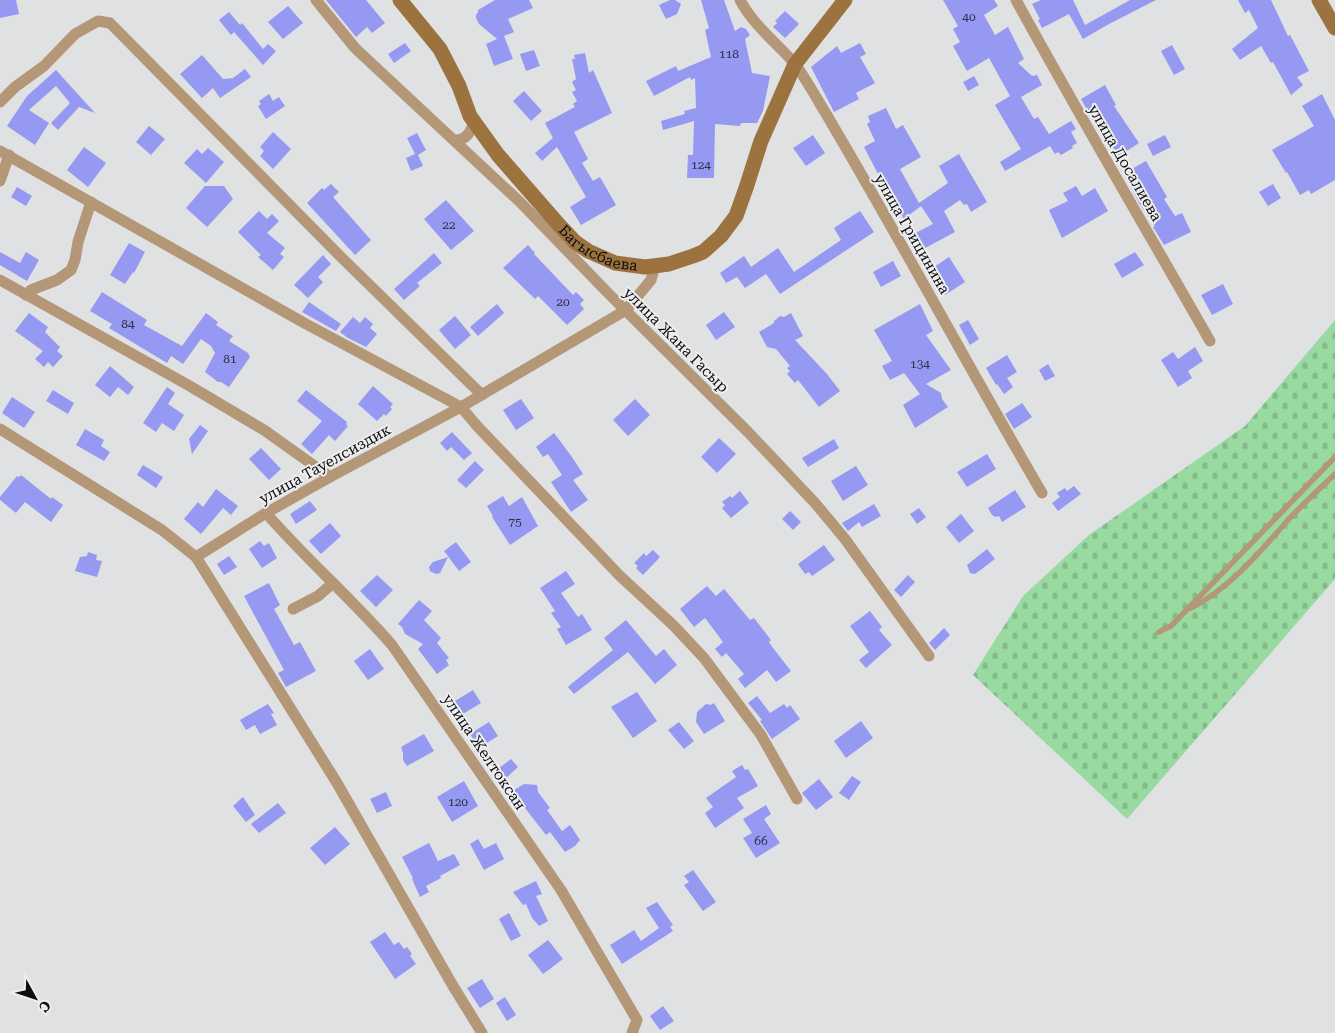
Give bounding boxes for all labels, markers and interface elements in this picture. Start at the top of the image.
house number: 40 [962,10,976,24]
house number: 118 [719,47,739,61]
street label: улица Досалиева [1084,101,1166,225]
house number: 124 [691,158,711,172]
street label: улица Грицинина [870,171,954,297]
house number: 22 [442,218,456,232]
street label: Багысбаева [555,221,639,275]
street label: улица Жана Гасыр [620,284,732,396]
house number: 20 [556,295,570,309]
house number: 84 [121,317,135,331]
house number: 81 [223,352,237,366]
house number: 134 [910,357,930,371]
street label: улица Тауелсиздик [256,420,394,508]
house number: 75 [508,515,522,529]
street label: улица Желтоксан [439,691,530,813]
house number: 120 [448,795,468,809]
house number: 66 [754,834,768,848]
north arrow [10,973,60,1023]
text: С [36,997,54,1015]

